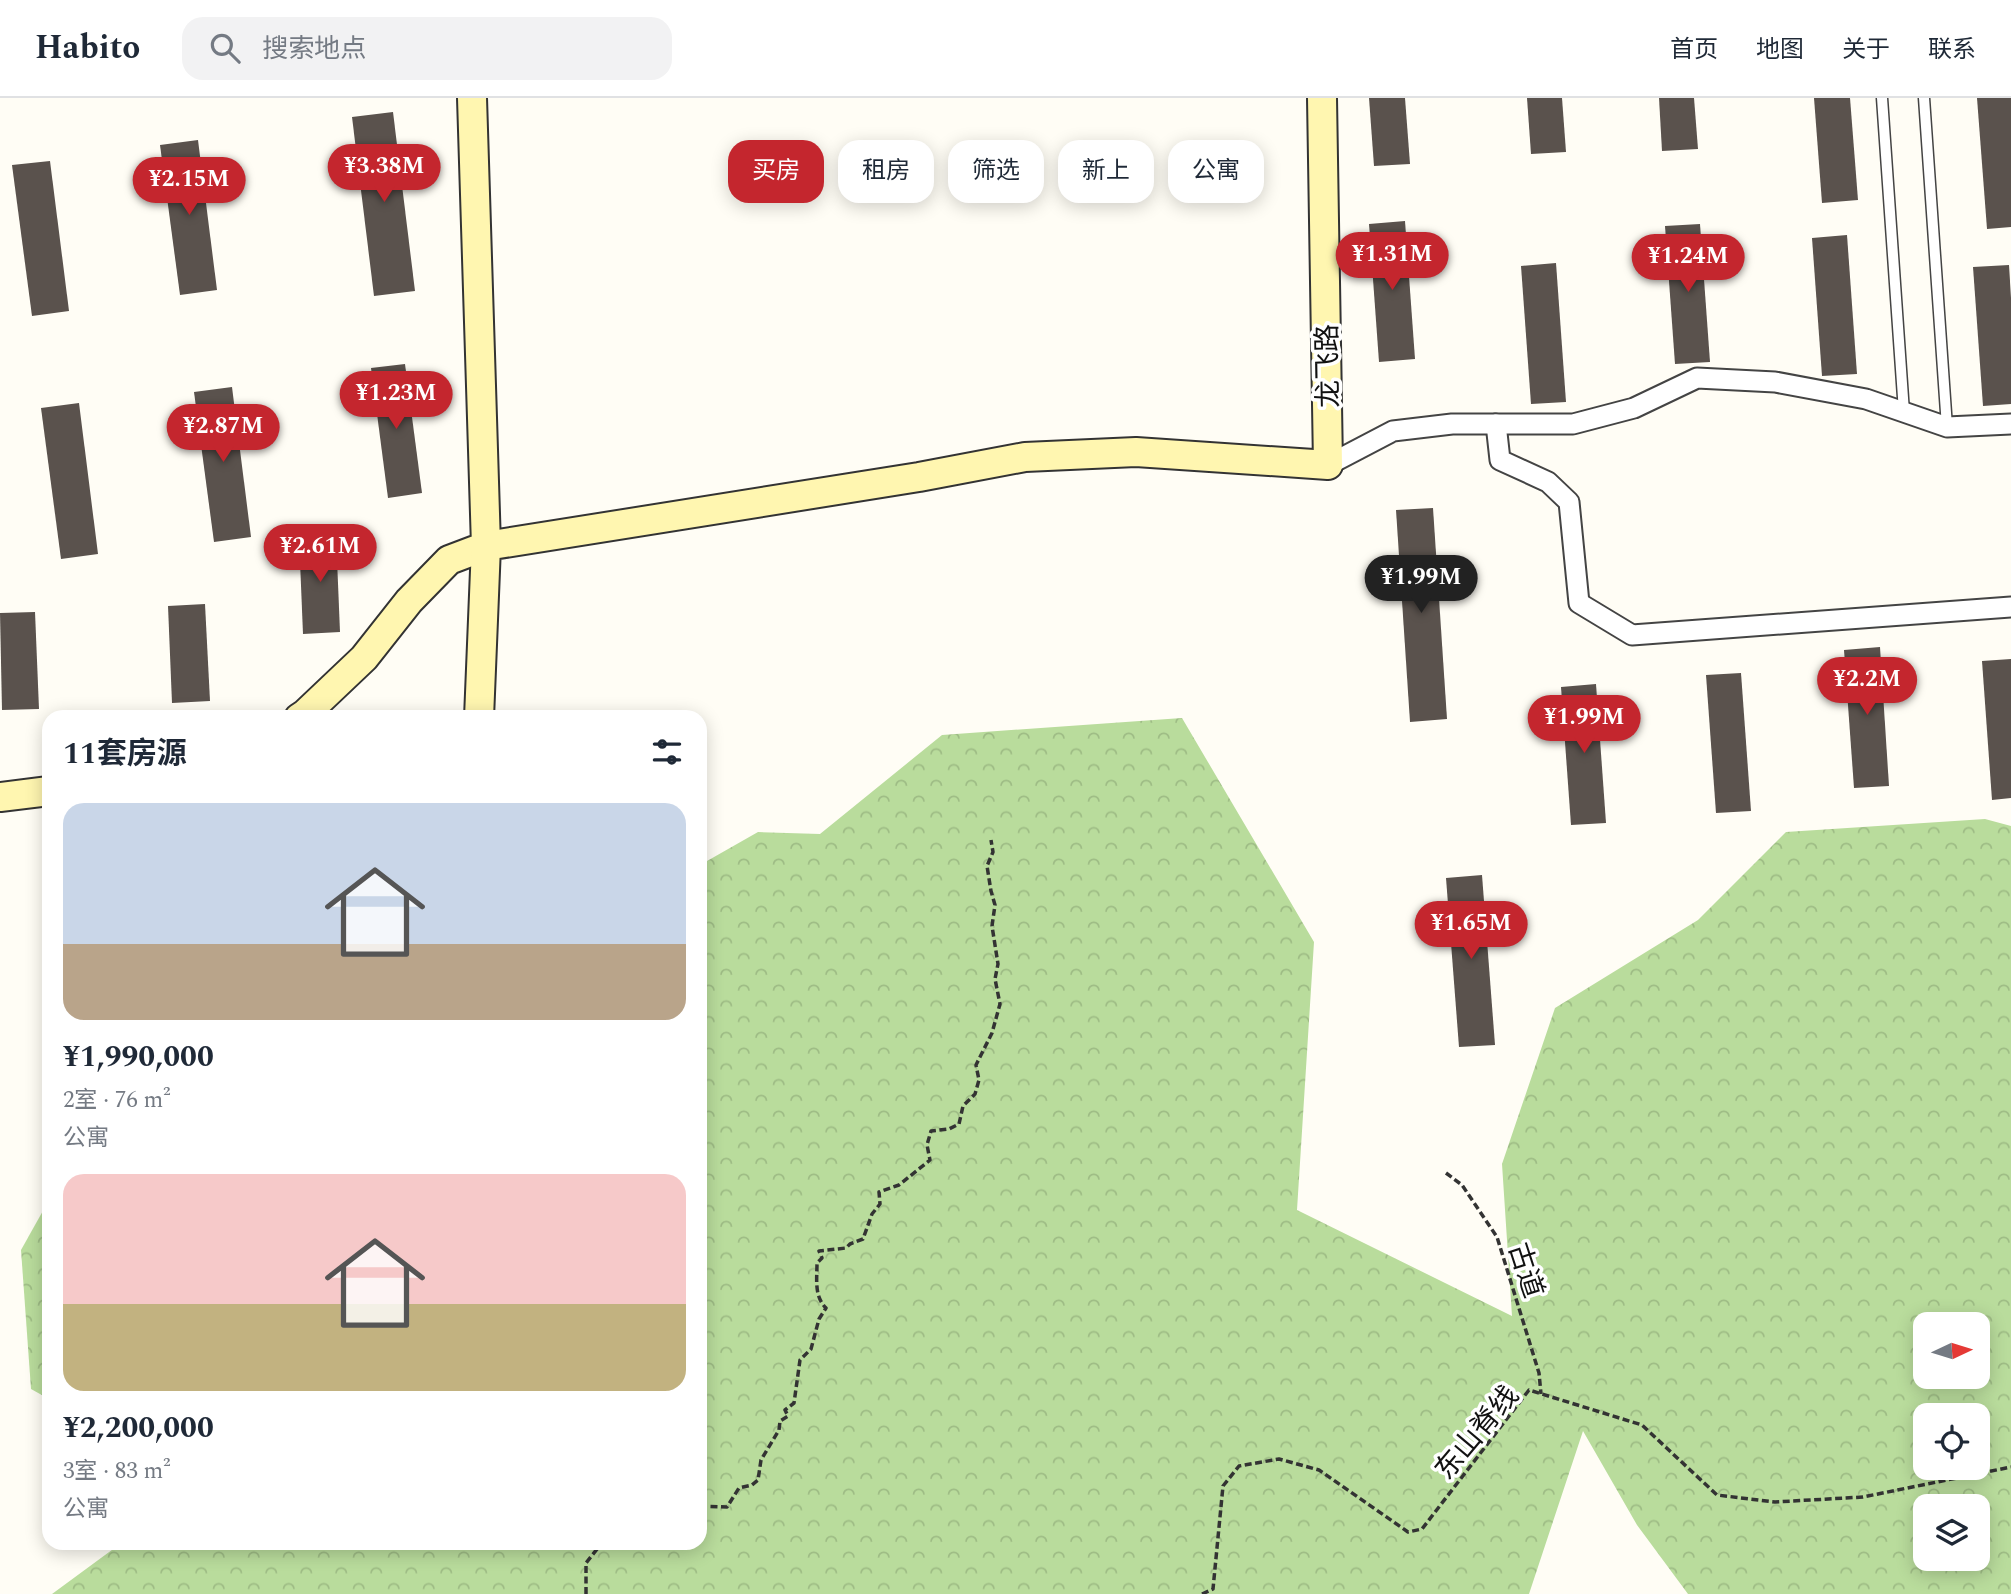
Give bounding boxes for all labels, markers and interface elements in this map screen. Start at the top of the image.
search box [182,17,672,80]
text: Habito [35,23,140,73]
icon: search [206,29,244,67]
text: 搜索地点 [262,29,366,69]
text: 首页 [1670,32,1718,68]
text: 地图 [1756,32,1804,68]
text: 关于 [1842,32,1890,68]
text: 联系 [1928,32,1976,68]
chip: 买房 [728,140,824,203]
chip: 租房 [838,140,934,203]
chip: 筛选 [948,140,1044,203]
chip: 新上 [1058,140,1154,203]
chip: 公寓 [1168,140,1264,203]
pin: ¥3.38M [327,144,441,204]
text: ¥3.38M [344,149,424,184]
pin: ¥2.15M [132,158,246,217]
text: ¥2.15M [149,162,229,197]
pin: ¥1.31M [1335,232,1449,292]
pin: ¥1.24M [1631,234,1745,294]
text: ¥1.31M [1352,237,1432,272]
text: ¥1.24M [1648,239,1728,274]
street label: 龙飞路 [1306,324,1351,408]
pin: ¥1.23M [339,372,453,431]
text: ¥1.23M [356,376,436,411]
pin: ¥2.87M [166,404,280,464]
text: ¥2.87M [183,409,263,444]
pin: ¥2.61M [263,524,377,584]
text: ¥2.61M [280,529,360,564]
pin: ¥1.99M [1364,556,1478,615]
text: ¥1.99M [1381,560,1461,595]
pin: ¥2.2M [1818,658,1916,717]
text: ¥2.2M [1833,662,1901,697]
pin: ¥1.99M [1527,696,1641,755]
text: ¥1.99M [1544,700,1624,735]
text: 11套房源 [63,731,187,777]
icon: filters [648,733,686,771]
icon: home [312,849,438,975]
pin: ¥1.65M [1414,902,1528,961]
text: ¥1.65M [1431,906,1511,941]
text: ¥1,990,000 [63,1034,214,1080]
text: 2室 · 76 m² [63,1083,171,1118]
text: 公寓 [63,1121,109,1156]
icon: home [312,1220,438,1346]
street label: 古道 [1496,1237,1555,1304]
north arrow [1913,1312,1990,1390]
map controls [1913,1312,1990,1571]
street label: 东山脊线 [1425,1376,1530,1490]
button: locate [1913,1403,1990,1480]
text: ¥2,200,000 [63,1405,214,1451]
text: 3室 · 83 m² [63,1454,171,1489]
text: 公寓 [63,1492,109,1527]
button: layers [1913,1494,1990,1571]

